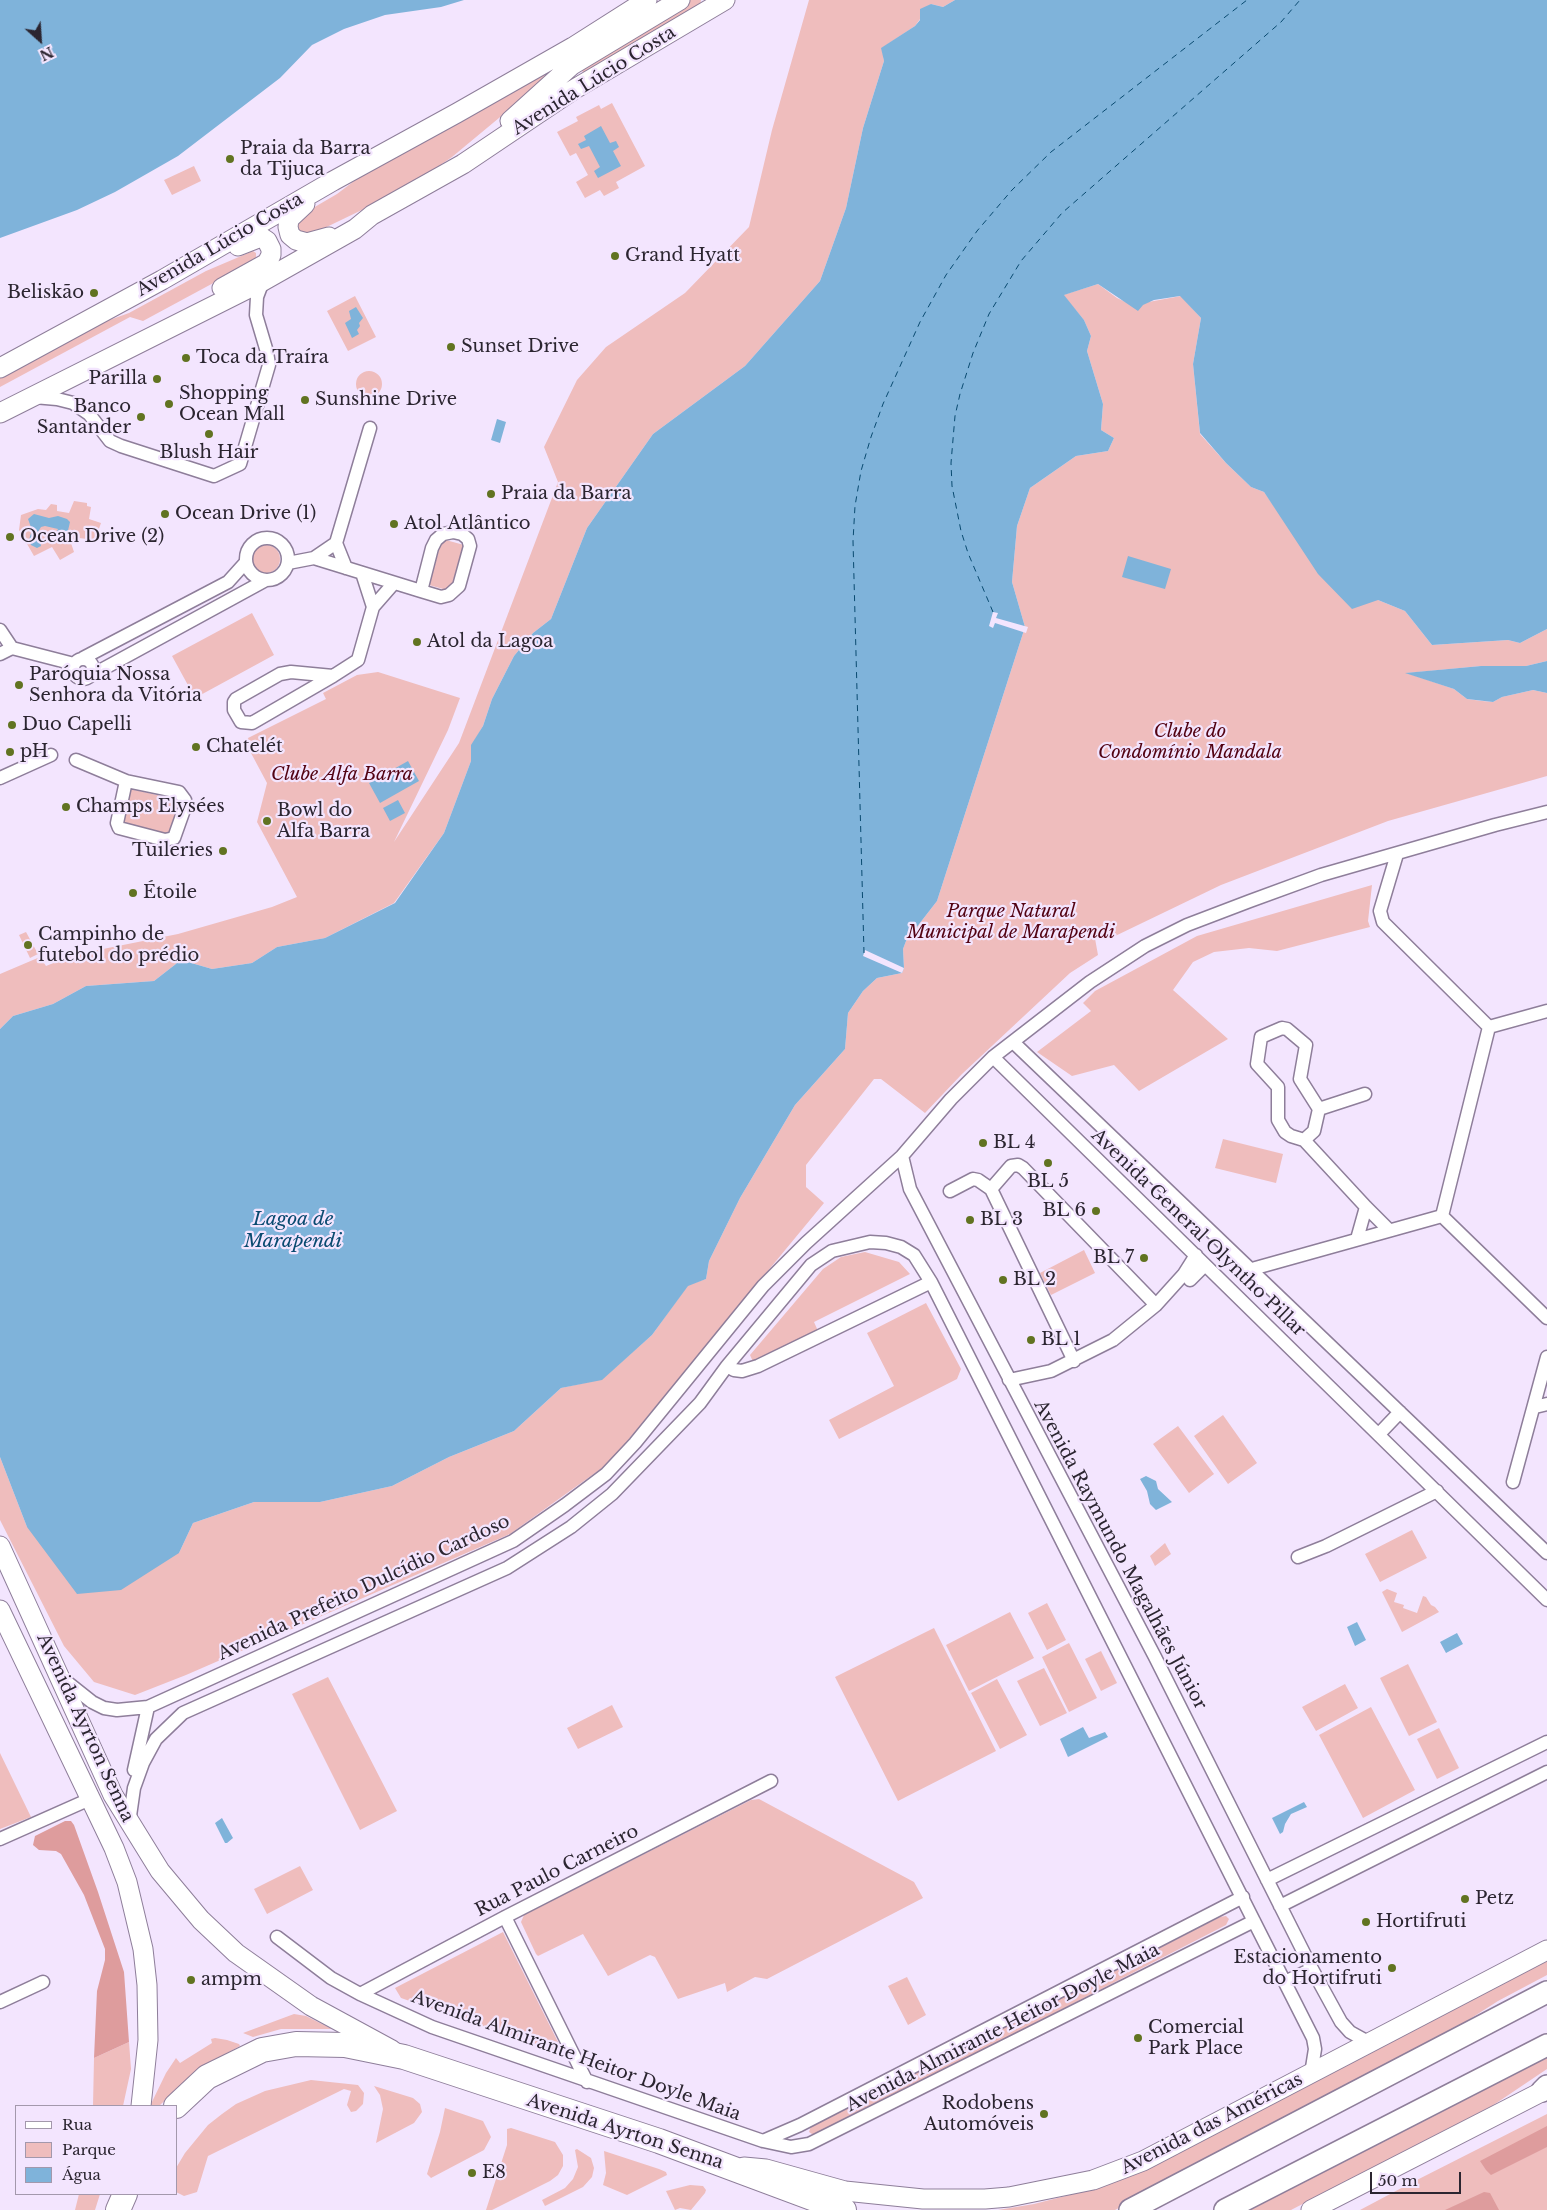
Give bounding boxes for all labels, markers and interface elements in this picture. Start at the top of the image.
north arrow [15,15,65,65]
street label: Avenida Lúcio Costa [508,22,680,140]
text: N [37,43,56,64]
place label: Praia da Barra da Tijuca [240,138,370,180]
marker: Praia da Barra da Tijuca [224,153,236,165]
street label: Avenida Lúcio Costa [133,188,307,302]
place label: Grand Hyatt [625,245,740,267]
marker: Grand Hyatt [609,250,621,262]
place label: Beliskão [7,282,84,304]
marker: Beliskão [88,287,100,299]
place label: Sunset Drive [461,336,579,358]
marker: Sunset Drive [445,341,457,353]
place label: Toca da Traíra [196,347,329,369]
marker: Toca da Traíra [180,352,192,364]
place label: Parilla [88,368,147,390]
marker: Parilla [151,373,163,385]
place label: Shopping Ocean Mall [179,383,285,426]
place label: Sunshine Drive [315,389,457,411]
marker: Sunshine Drive [299,394,311,406]
place label: Banco Santander [37,396,131,438]
marker: Shopping Ocean Mall [163,398,175,410]
marker: Banco Santander [135,411,147,423]
marker: Blush Hair [203,428,215,440]
place label: Blush Hair [160,442,258,464]
place label: Praia da Barra [501,483,631,505]
marker: Praia da Barra [485,488,497,500]
place label: Ocean Drive (1) [175,503,316,525]
marker: Ocean Drive (1) [159,508,171,520]
place label: Atol Atlântico [404,513,531,535]
marker: Atol Atlântico [388,518,400,530]
place label: Ocean Drive (2) [20,526,164,548]
marker: Ocean Drive (2) [4,531,16,543]
place label: Atol da Lagoa [427,631,553,653]
marker: Atol da Lagoa [411,636,423,648]
place label: Paróquia Nossa Senhora da Vitória [29,664,202,706]
marker: Paróquia Nossa Senhora da Vitória [13,679,25,691]
place label: Duo Capelli [22,714,132,736]
marker: Duo Capelli [6,719,18,731]
park label: Clube do Condomínio Mandala [1098,721,1282,764]
place label: Chatelét [206,736,283,758]
place label: pH [20,741,48,763]
marker: Chatelét [190,741,202,753]
marker: pH [4,746,16,758]
park label: Clube Alfa Barra [271,764,413,786]
place label: Champs Elysées [76,796,225,818]
place label: Bowl do Alfa Barra [277,800,370,842]
marker: Champs Elysées [60,801,72,813]
marker: Bowl do Alfa Barra [261,815,273,827]
place label: Tuileries [132,840,213,862]
marker: Tuileries [217,845,229,857]
place label: Étoile [143,882,197,904]
marker: Étoile [127,887,139,899]
park label: Parque Natural Municipal de Marapendi [907,901,1115,944]
place label: Campinho de futebol do prédio [38,924,199,966]
marker: Campinho de futebol do prédio [22,939,34,951]
street label: Avenida General Olyntho Pillar [1086,1125,1310,1341]
place label: BL 4 [993,1132,1035,1154]
marker: BL 4 [977,1137,989,1149]
marker: BL 5 [1042,1157,1054,1169]
place label: BL 5 [1027,1171,1069,1193]
place label: BL 6 [1042,1200,1086,1222]
marker: BL 6 [1090,1205,1102,1217]
water label: Lagoa de Marapendi [244,1209,342,1253]
place label: BL 3 [980,1209,1023,1231]
marker: BL 3 [964,1214,976,1226]
place label: BL 7 [1093,1247,1134,1269]
marker: BL 7 [1138,1252,1150,1264]
place label: BL 2 [1013,1269,1056,1291]
marker: BL 2 [997,1274,1009,1286]
place label: BL 1 [1041,1329,1081,1351]
marker: BL 1 [1025,1334,1037,1346]
street label: Avenida Raymundo Magalhães Júnior [1029,1396,1211,1714]
street label: Avenida Prefeito Dulcídio Cardoso [215,1511,513,1665]
street label: Avenida Ayrton Senna [32,1630,138,1826]
street label: Rua Paulo Carneiro [472,1820,642,1922]
place label: Petz [1475,1888,1514,1910]
marker: Petz [1459,1893,1471,1905]
place label: Hortifruti [1376,1911,1466,1933]
marker: Hortifruti [1360,1916,1372,1928]
street label: Avenida Almirante Heitor Doyle Maia [843,1939,1163,2117]
place label: Estacionamento do Hortifruti [1233,1947,1382,1990]
marker: Estacionamento do Hortifruti [1386,1962,1398,1974]
place label: ampm [201,1969,262,1991]
marker: ampm [185,1974,197,1986]
street label: Avenida Almirante Heitor Doyle Maia [408,1986,744,2126]
place label: Comercial Park Place [1148,2017,1244,2060]
marker: Comercial Park Place [1132,2032,1144,2044]
street label: Avenida das Américas [1118,2069,1306,2179]
street label: Avenida Ayrton Senna [524,2090,726,2174]
place label: Rodobens Automóveis [924,2093,1034,2136]
legend [15,2105,178,2195]
marker: Rodobens Automóveis [1038,2108,1050,2120]
text: Rua [62,2115,92,2134]
text: Parque [62,2140,116,2159]
place label: E8 [482,2162,506,2184]
scale bar [1372,2162,1463,2194]
text: Água [62,2165,101,2184]
marker: E8 [466,2167,478,2179]
text: 50 m [1378,2171,1418,2190]

